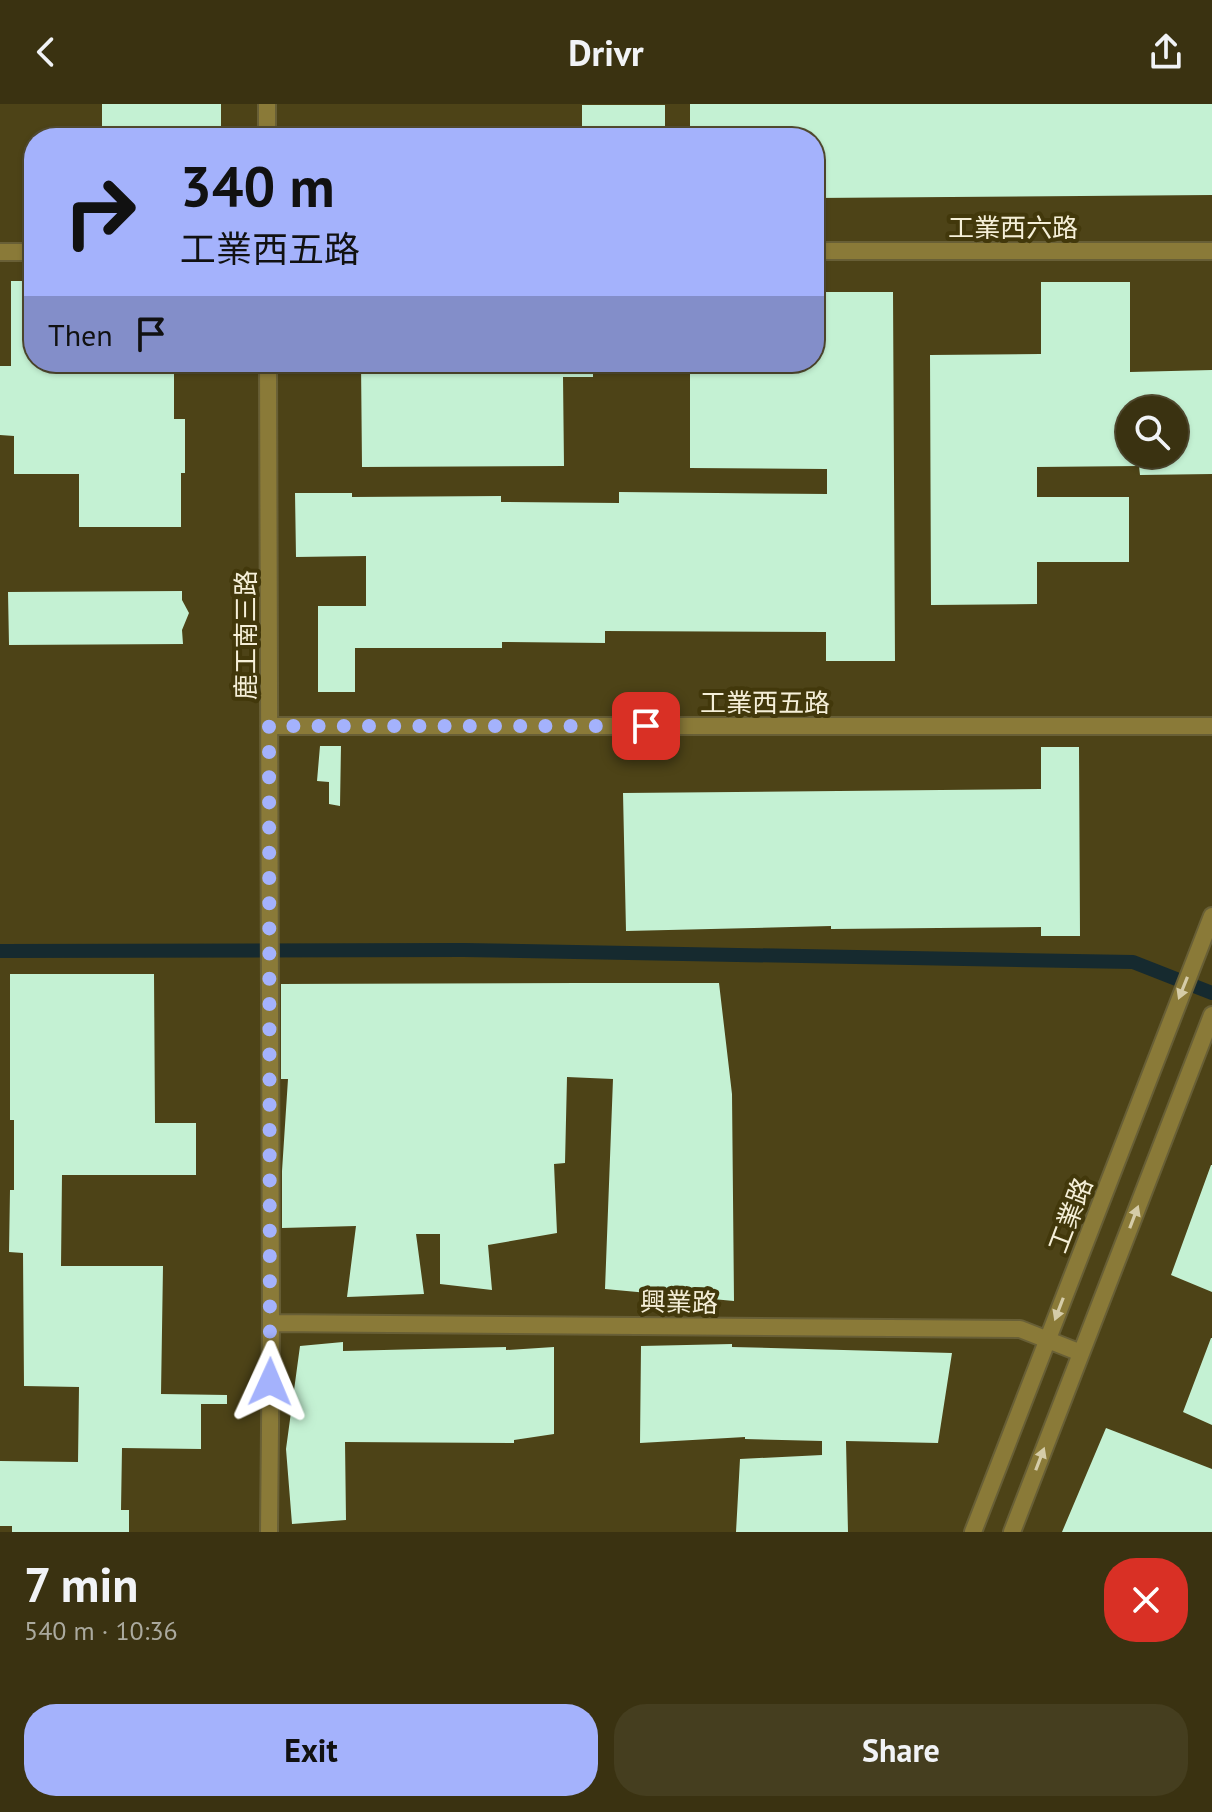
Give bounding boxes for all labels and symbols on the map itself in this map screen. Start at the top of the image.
street label: 工業西六路 [948,211,1078,244]
street label: 鹿工南三路 [229,570,262,700]
street label: 工業西五路 [700,686,830,719]
pin [612,692,680,760]
one-way arrow [1176,976,1189,1000]
street label: 工業路 [1041,1173,1099,1257]
one-way arrow [1128,1205,1141,1229]
street label: 興業路 [640,1285,718,1319]
one-way arrow [1052,1297,1065,1321]
position arrow [228,1340,312,1424]
one-way arrow [1034,1447,1047,1471]

